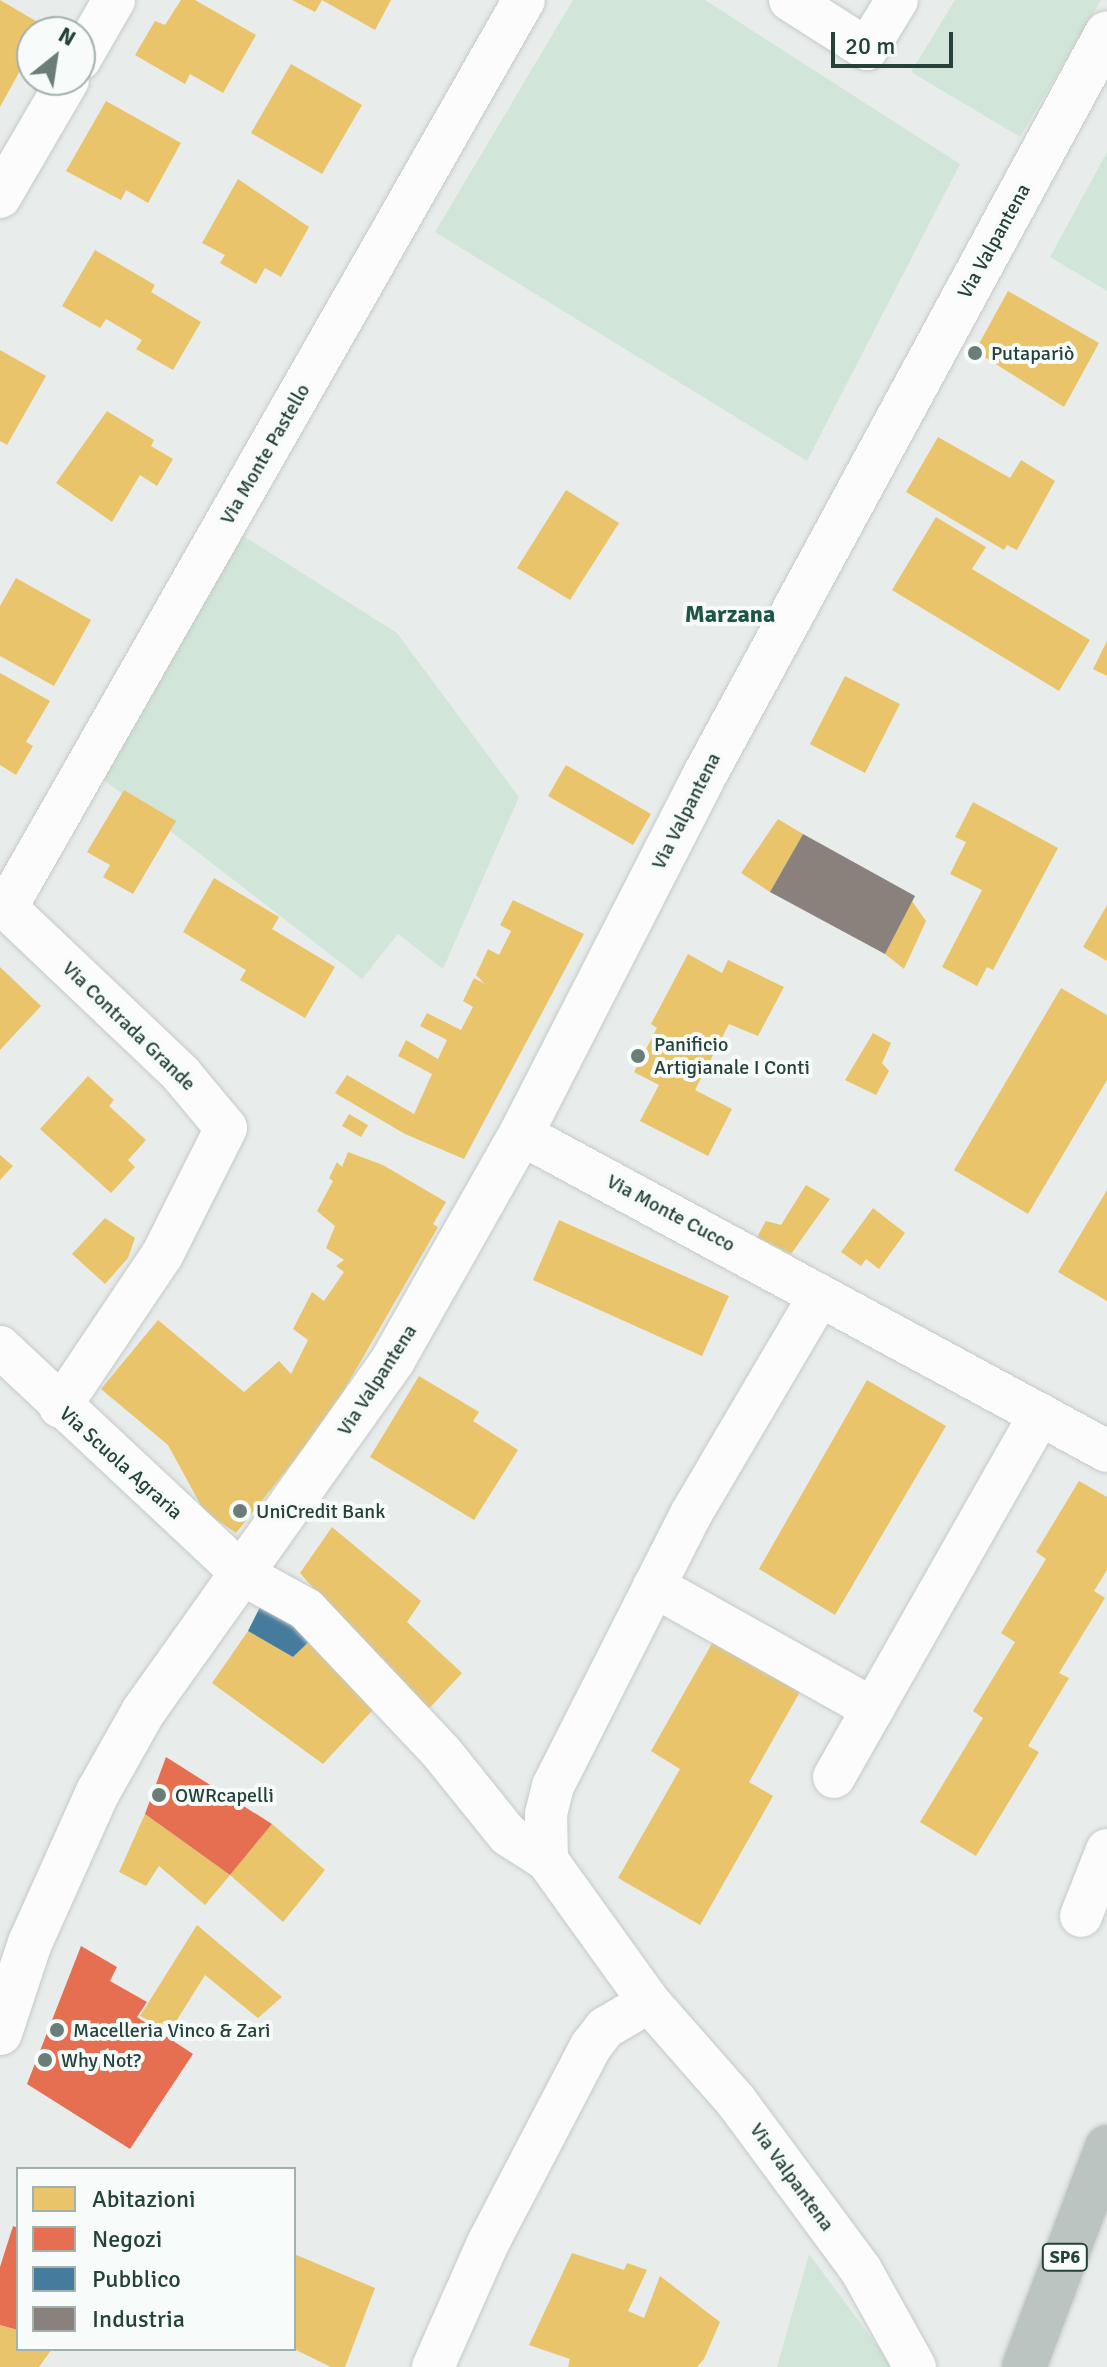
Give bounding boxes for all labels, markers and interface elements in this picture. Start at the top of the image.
north arrow [16,16,96,96]
scale bar [835,16,957,66]
text: N [54,21,81,52]
text: 20 m [845,31,895,61]
street label: Via Valpantena [953,179,1035,303]
place label: Putapariò [991,341,1074,365]
marker: Putapariò [966,344,984,362]
street label: Via Monte Pastello [215,379,315,529]
district label: Marzana [685,601,775,629]
street label: Via Valpantena [646,749,726,873]
street label: Via Contrada Grande [57,956,201,1096]
place label: Panificio Artigianale I Conti [654,1032,810,1079]
marker: Panificio Artigianale I Conti [629,1047,647,1065]
street label: Via Monte Cucco [603,1169,739,1257]
street label: Via Valpantena [332,1320,422,1440]
street label: Via Scuola Agraria [55,1402,187,1524]
place label: UniCredit Bank [256,1499,385,1523]
marker: UniCredit Bank [231,1502,249,1520]
place label: OWRcapelli [175,1783,274,1807]
marker: OWRcapelli [150,1786,168,1804]
place label: Macelleria Vinco & Zari [73,2018,271,2042]
marker: Macelleria Vinco & Zari [48,2021,66,2039]
place label: Why Not? [61,2048,141,2072]
marker: Why Not? [36,2051,54,2069]
street label: Via Valpantena [745,2118,839,2236]
legend [16,2167,296,2351]
text: Abitazioni [92,2184,196,2214]
text: Negozi [92,2224,162,2254]
road number: SP6 [1041,2243,1089,2271]
text: Pubblico [92,2264,181,2294]
text: Industria [92,2304,185,2334]

